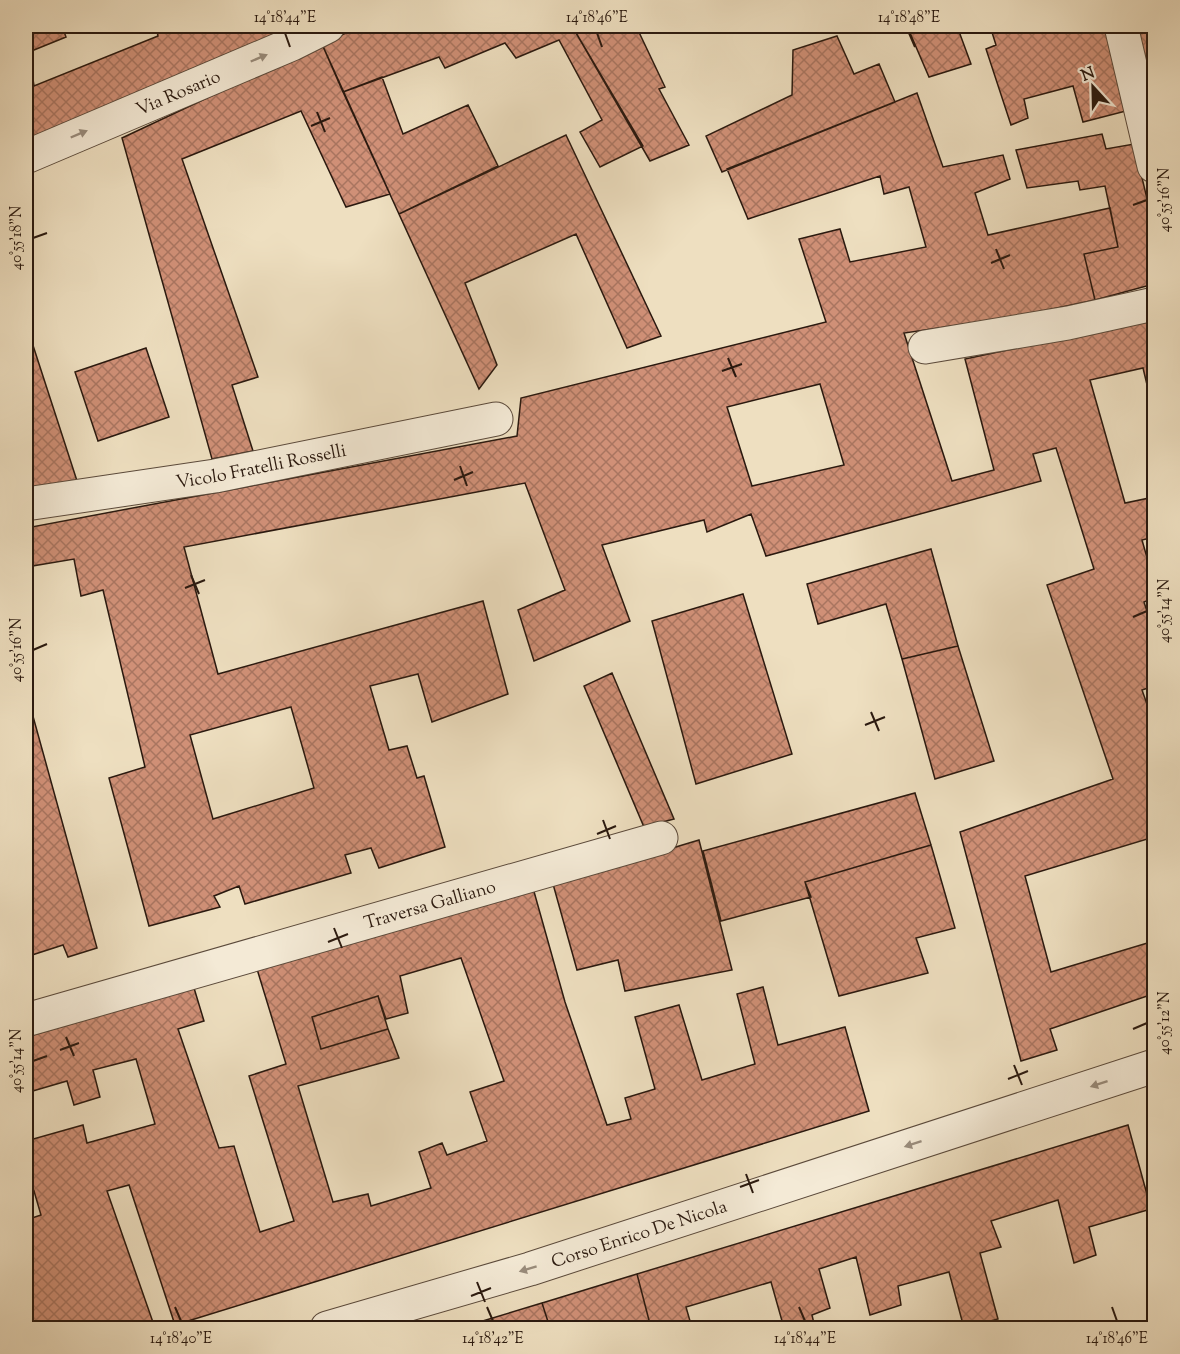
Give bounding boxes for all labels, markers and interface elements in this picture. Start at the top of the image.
text: 14°18'44"E [254,8,316,29]
text: 14°18'46"E [566,8,628,29]
text: 14°18'48"E [878,8,940,29]
one-way arrow [250,53,268,63]
north arrow [1063,57,1123,117]
text: N [1078,62,1099,88]
street label: Via Rosario [132,65,225,124]
one-way arrow [71,129,89,139]
text: 40°55'16"N [1155,168,1176,232]
text: 40°55'18"N [7,206,28,270]
street label: Vicolo Fratelli Rosselli [174,439,349,497]
text: 40°55'14"N [1155,579,1176,643]
text: 40°55'16"N [7,618,28,682]
street label: Traversa Galliano [361,875,499,937]
text: 40°55'12"N [1155,991,1176,1055]
text: 40°55'14"N [7,1029,28,1093]
one-way arrow [1090,1080,1108,1090]
one-way arrow [904,1140,922,1150]
street label: Corso Enrico De Nicola [548,1195,731,1276]
one-way arrow [519,1265,537,1274]
text: 14°18'40"E [150,1329,212,1350]
text: 14°18'42"E [462,1329,524,1350]
text: 14°18'44"E [774,1329,836,1350]
text: 14°18'46"E [1086,1329,1148,1350]

